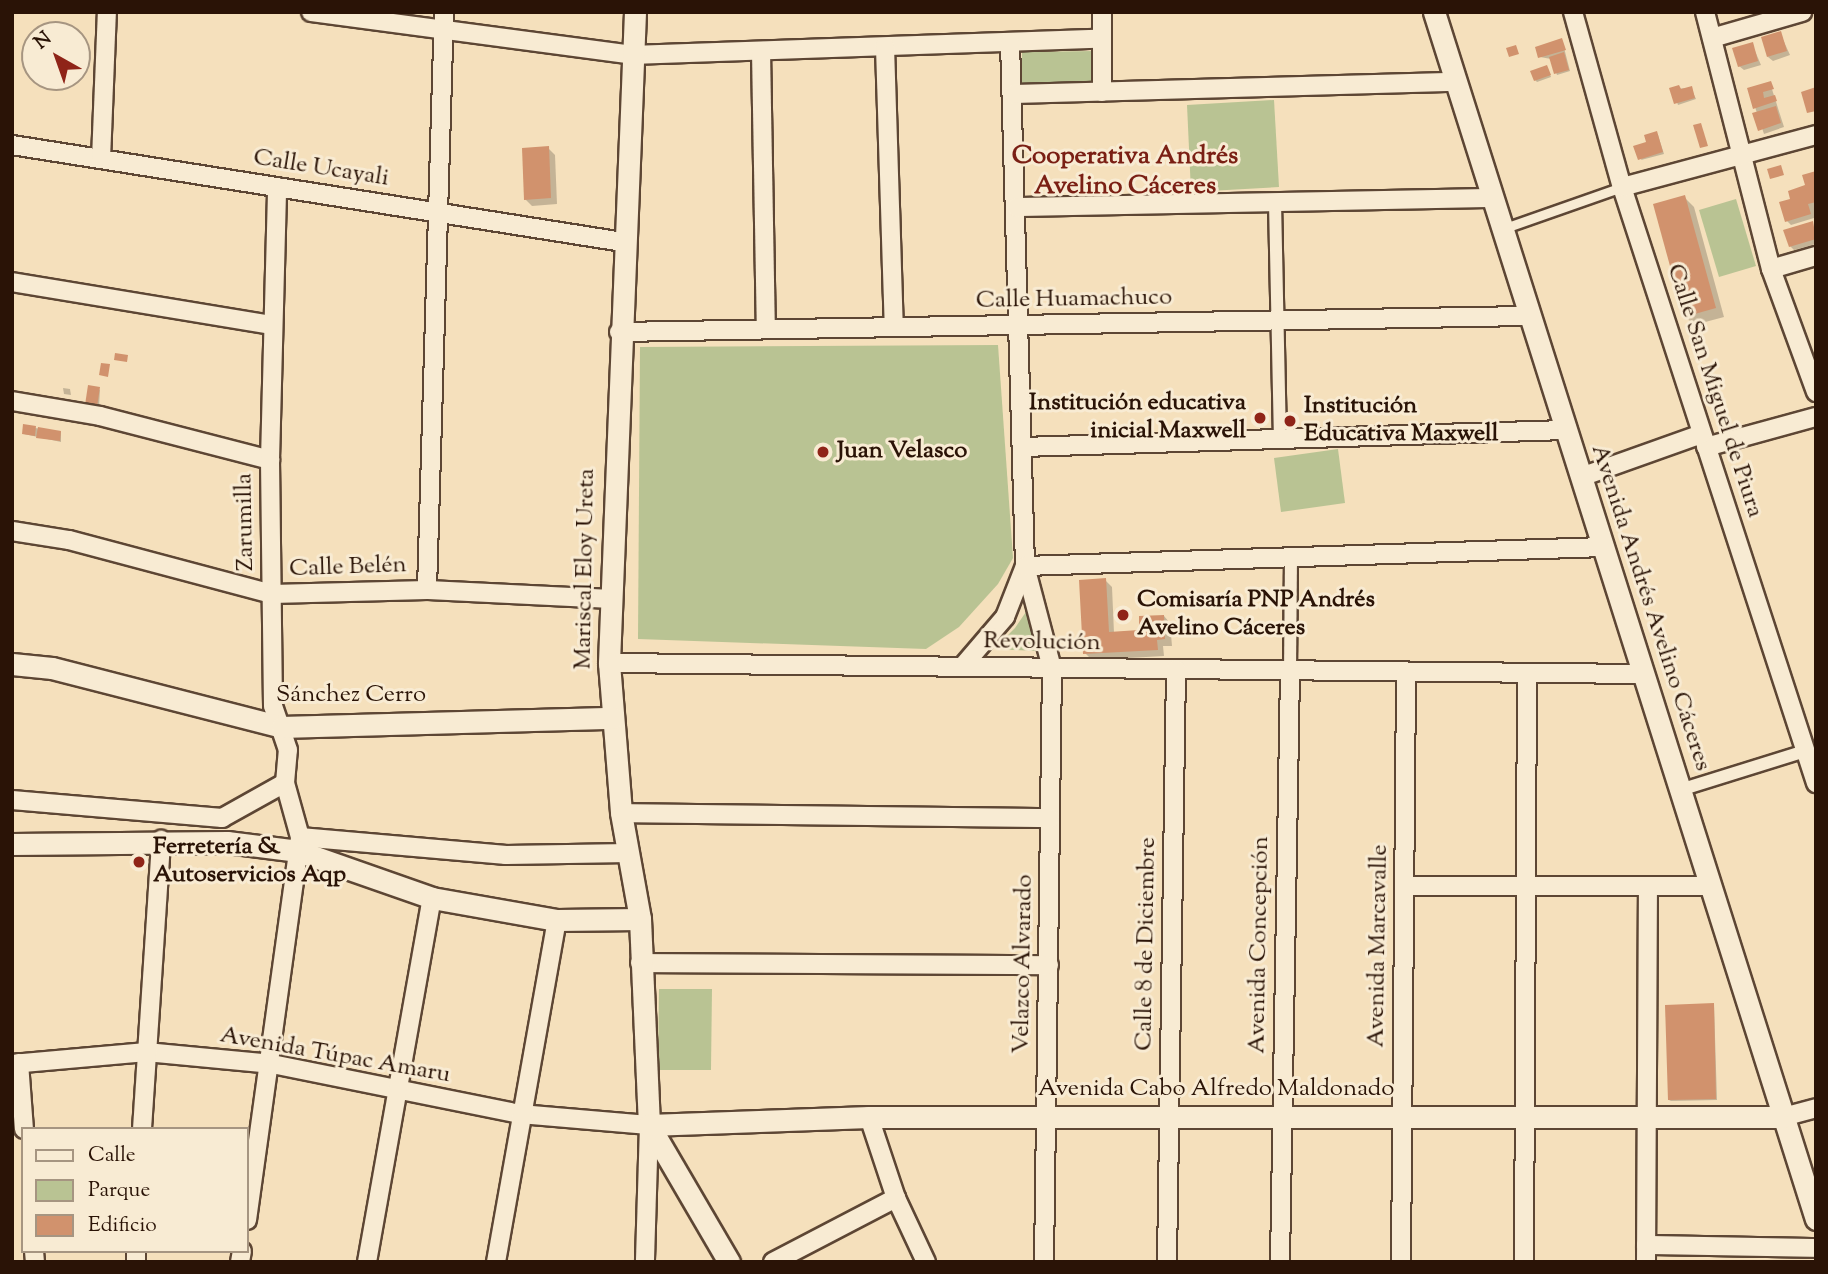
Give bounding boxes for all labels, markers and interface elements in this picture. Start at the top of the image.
north arrow [21,21,91,91]
text: N [29,26,58,56]
district label: Cooperativa Andrés Avelino Cáceres [1012,141,1238,202]
street label: Calle Ucayali [251,144,391,194]
street label: Calle San Miguel de Piura [1659,261,1769,521]
street label: Calle Huamachuco [976,284,1172,316]
place label: Institución educativa inicial Maxwell [1029,390,1246,446]
place label: Institución Educativa Maxwell [1304,393,1498,449]
marker: Institución educativa inicial Maxwell [1252,410,1268,426]
marker: Institución Educativa Maxwell [1282,413,1298,429]
place label: Juan Velasco [837,438,967,466]
street label: Avenida Andrés Avelino Cáceres [1584,441,1716,775]
marker: Juan Velasco [815,444,831,460]
street label: Mariscal Eloy Ureta [570,468,602,670]
street label: Zarumilla [231,473,261,571]
street label: Calle Belén [289,552,407,584]
place label: Comisaría PNP Andrés Avelino Cáceres [1137,587,1375,643]
marker: Comisaría PNP Andrés Avelino Cáceres [1115,607,1131,623]
street label: Revolución [983,628,1101,658]
street label: Sánchez Cerro [276,682,426,710]
place label: Ferretería & Autoservicios Aqp [153,834,346,890]
street label: Avenida Concepción [1244,836,1276,1054]
street label: Calle 8 de Diciembre [1131,837,1163,1051]
street label: Avenida Marcavalle [1363,844,1395,1048]
marker: Ferretería & Autoservicios Aqp [131,854,147,870]
street label: Velazco Alvarado [1008,874,1040,1054]
street label: Avenida Túpac Amaru [218,1022,452,1090]
street label: Avenida Cabo Alfredo Maldonado [1038,1076,1394,1104]
legend [21,1127,248,1253]
text: Calle [88,1141,136,1171]
text: Parque [88,1176,150,1206]
text: Edificio [88,1211,157,1241]

